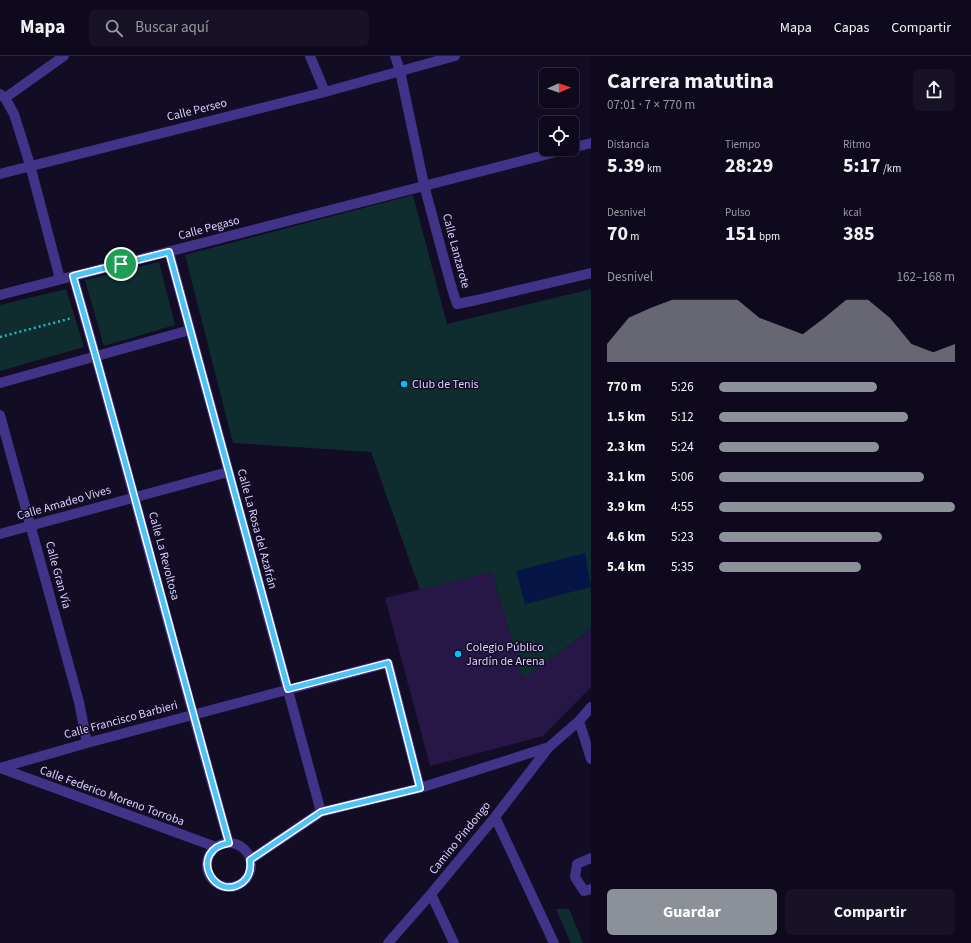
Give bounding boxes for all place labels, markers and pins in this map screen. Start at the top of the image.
pin [104,247,138,281]
place label: Club de Tenis [412,376,479,393]
marker: Club de Tenis [399,379,409,389]
place label: Colegio Público Jardín de Arena [466,639,545,670]
marker: Colegio Público Jardín de Arena [453,649,463,659]

